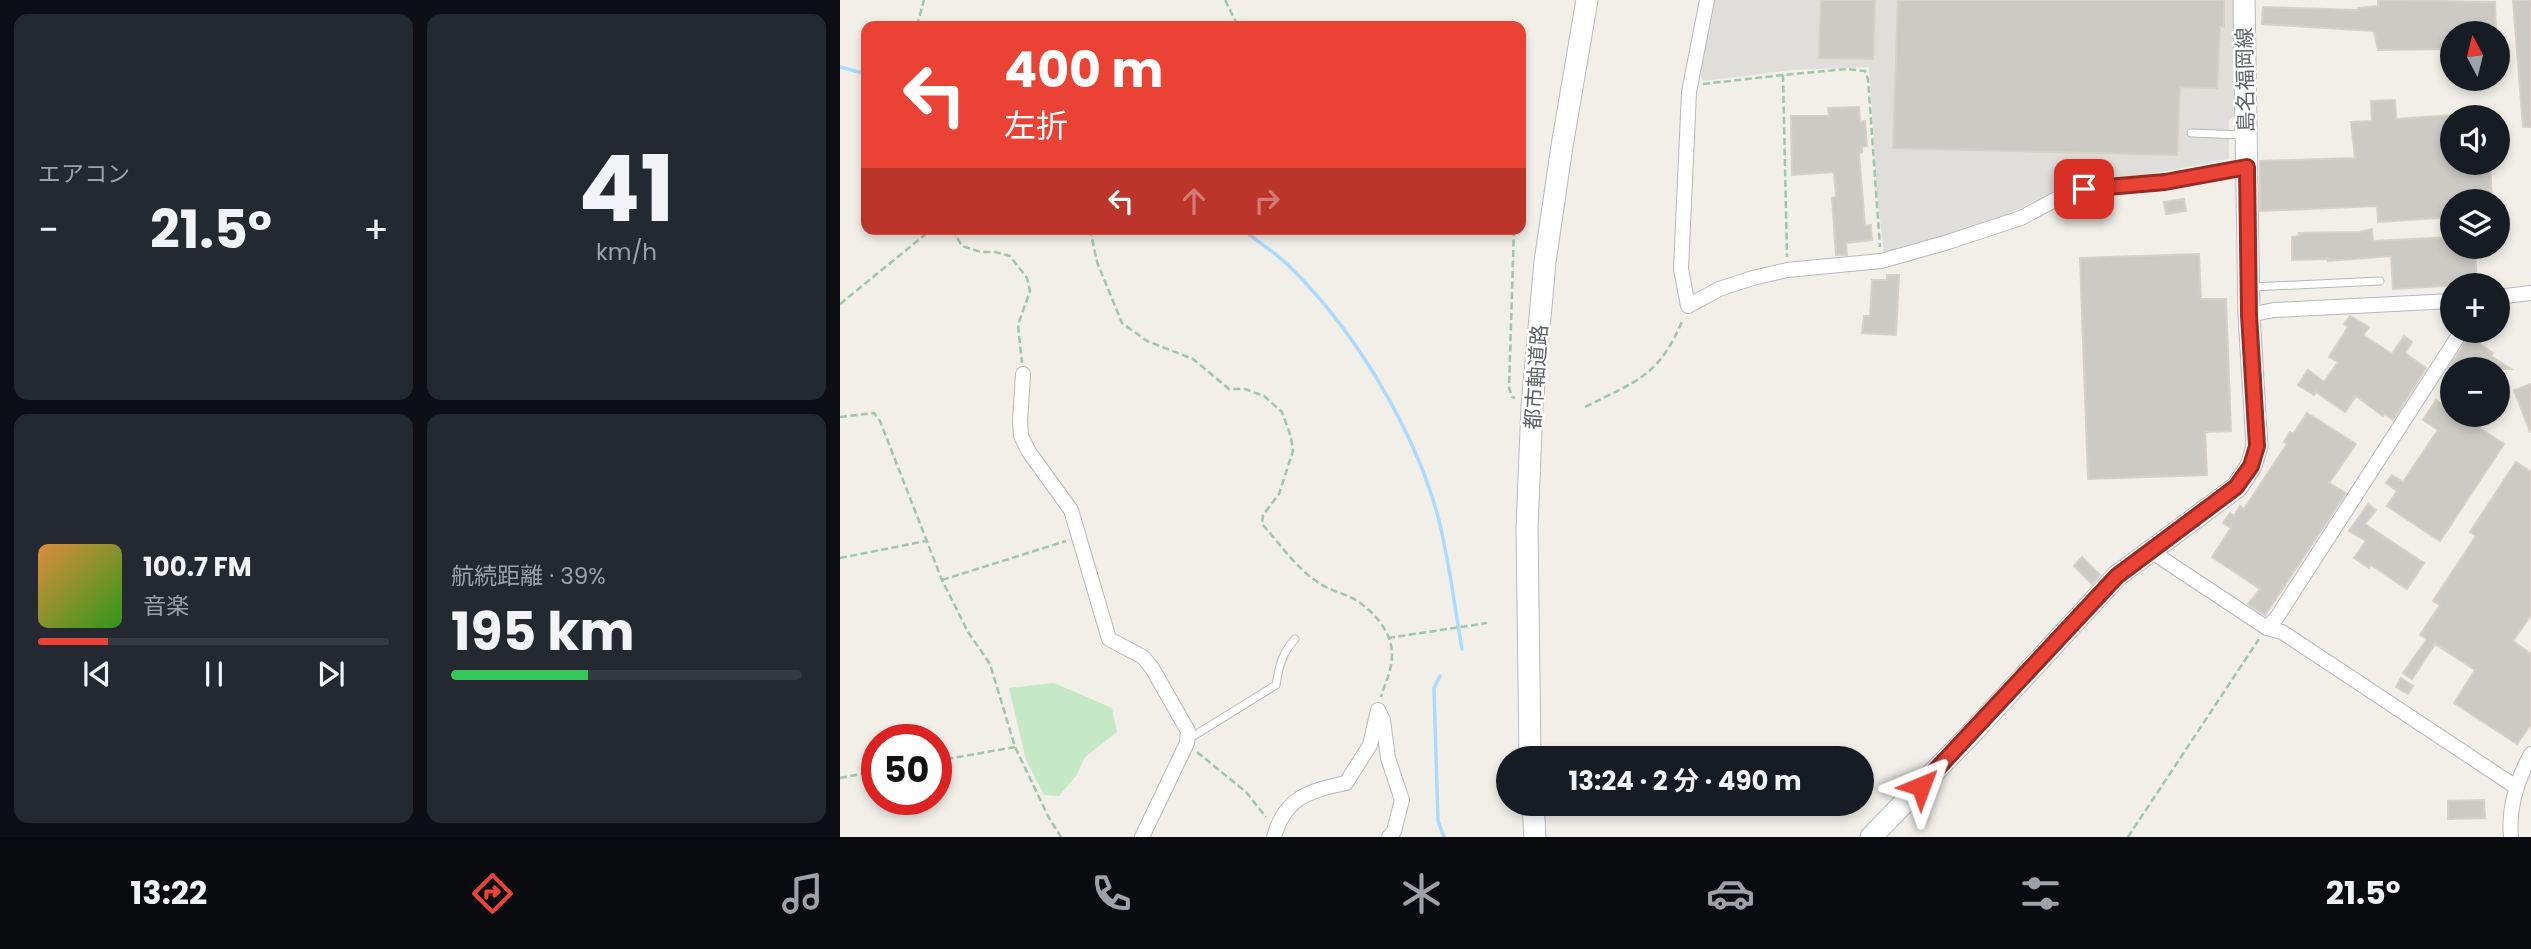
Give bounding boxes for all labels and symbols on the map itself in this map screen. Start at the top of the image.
north arrow [2440,21,2510,91]
street label: 島名福岡線 [2230,27,2260,133]
pin [2054,159,2114,219]
street label: 都市軸道路 [1518,324,1554,430]
speed limit sign: 50 [861,724,952,815]
position arrow [1884,749,1958,823]

